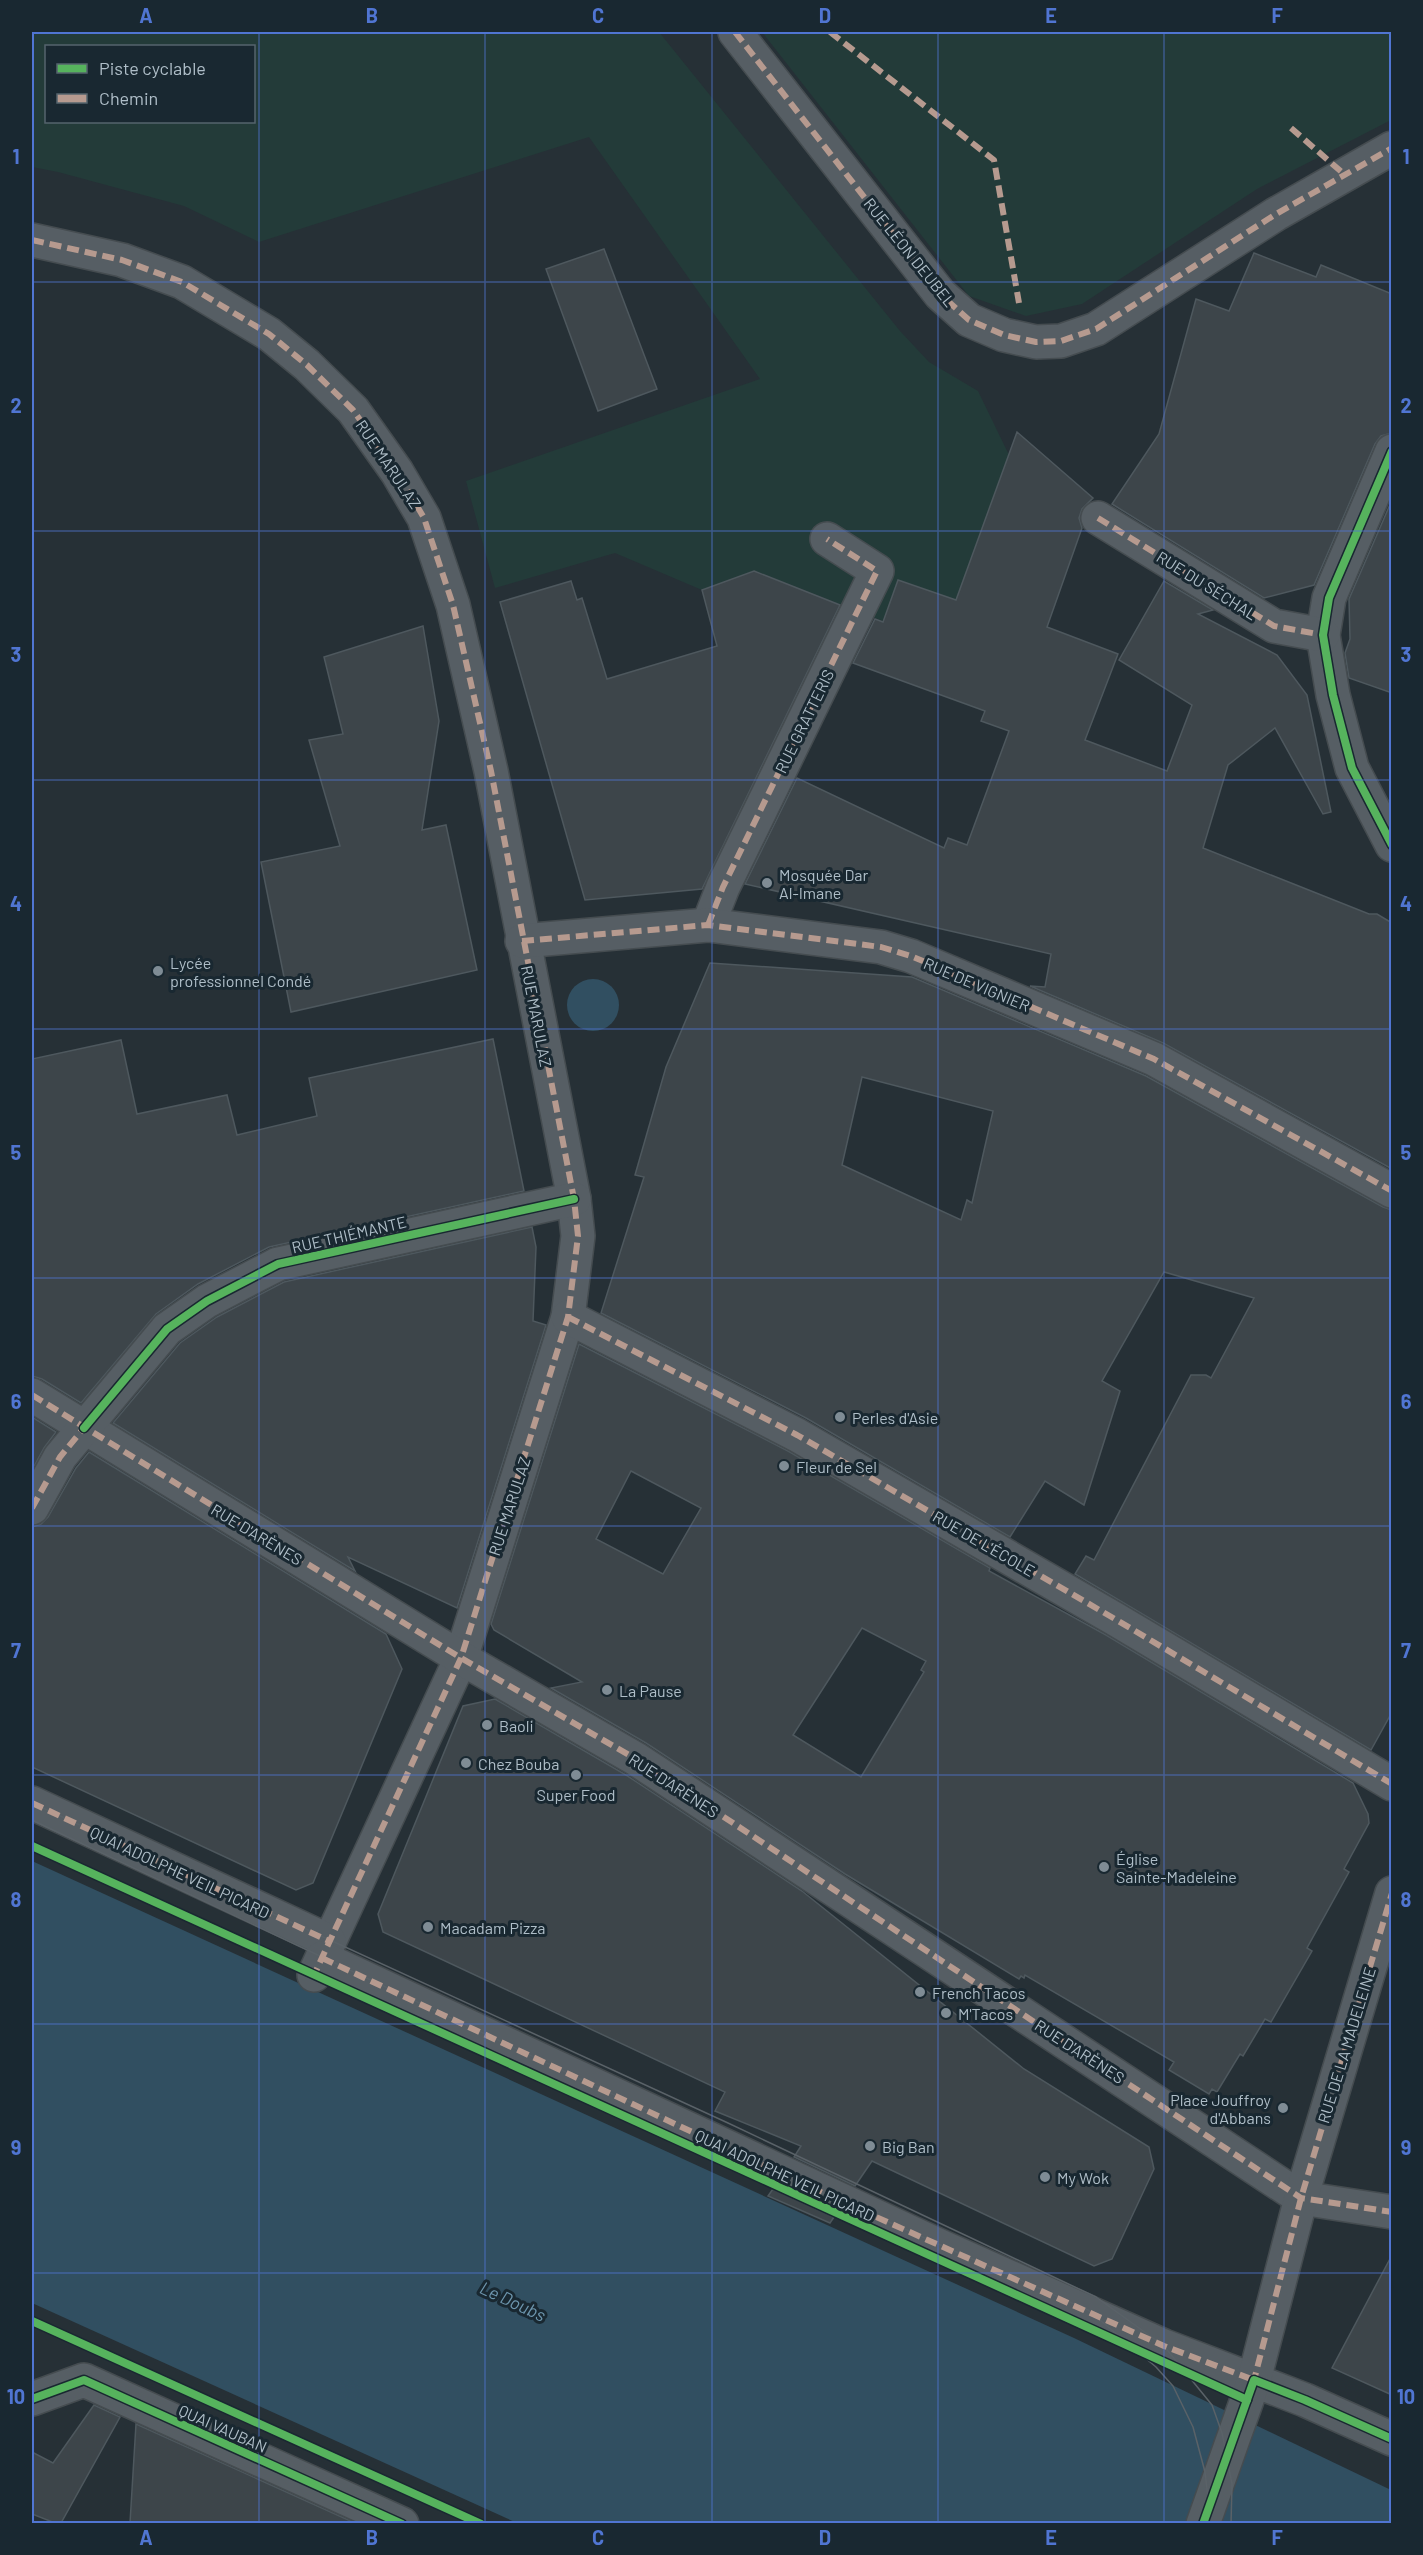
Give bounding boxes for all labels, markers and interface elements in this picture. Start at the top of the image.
text: A [139,3,153,27]
text: B [366,3,378,27]
text: C [592,3,604,27]
text: D [819,3,831,27]
text: E [1045,3,1057,27]
text: F [1271,3,1283,27]
legend [45,45,255,123]
text: Piste cyclable [99,57,206,79]
text: Chemin [99,87,158,109]
text: 1 [12,144,20,168]
text: 1 [1402,144,1410,168]
street label: RUE LÉON DEUBEL [860,194,960,310]
text: 2 [10,393,22,417]
text: 2 [1400,393,1412,417]
street label: RUE MARULAZ [352,416,426,512]
street label: RUE DU SÉCHAL [1153,547,1261,623]
text: 3 [11,642,21,666]
text: 3 [1401,642,1411,666]
street label: RUE GRATTERIS [771,666,837,776]
place label: Mosquée Dar Al-Imane [779,865,868,902]
marker: Mosquée Dar Al-Imane [760,876,774,890]
text: 4 [10,891,22,915]
text: 4 [1400,891,1412,915]
place label: Lycée professionnel Condé [170,953,311,990]
street label: RUE DE VIGNIER [921,953,1033,1015]
marker: Lycée professionnel Condé [151,964,165,978]
street label: RUE MARULAZ [518,964,556,1068]
text: 5 [11,1140,22,1164]
text: 5 [1401,1140,1412,1164]
street label: RUE THIÉMANTE [290,1212,408,1256]
text: 6 [11,1389,22,1413]
text: 6 [1401,1389,1412,1413]
place label: Perles d'Asie [852,1408,938,1427]
marker: Perles d'Asie [833,1410,847,1424]
street label: RUE MARULAZ [484,1454,534,1558]
place label: Fleur de Sel [796,1457,877,1476]
marker: Fleur de Sel [777,1459,791,1473]
street label: RUE D'ARÈNES [208,1499,306,1569]
street label: RUE DE L'ÉCOLE [930,1506,1038,1580]
text: 7 [11,1638,21,1662]
text: 7 [1401,1638,1411,1662]
place label: La Pause [619,1681,682,1700]
marker: La Pause [600,1683,614,1697]
place label: Baoli [499,1716,534,1735]
marker: Baoli [480,1718,494,1732]
street label: RUE D'ARÈNES [626,1749,722,1821]
place label: Chez Bouba [478,1754,559,1773]
marker: Chez Bouba [459,1756,473,1770]
marker: Super Food [569,1768,583,1782]
place label: Super Food [537,1785,615,1804]
street label: QUAI ADOLPHE VEIL PICARD [87,1822,273,1922]
place label: Église Sainte-Madeleine [1116,1849,1237,1886]
marker: Église Sainte-Madeleine [1097,1860,1111,1874]
text: 8 [11,1887,22,1911]
text: 8 [1401,1887,1412,1911]
place label: Macadam Pizza [440,1918,545,1937]
marker: Macadam Pizza [421,1920,435,1934]
street label: RUE DE LA MADELEINE [1313,1965,1379,2125]
place label: French Tacos [932,1983,1026,2002]
marker: French Tacos [913,1985,927,1999]
place label: M'Tacos [958,2004,1013,2023]
marker: M'Tacos [939,2006,953,2020]
street label: RUE D'ARÈNES [1032,2015,1128,2087]
place label: Place Jouffroy d'Abbans [1170,2090,1272,2127]
marker: Place Jouffroy d'Abbans [1276,2101,1290,2115]
street label: QUAI ADOLPHE VEIL PICARD [692,2125,878,2225]
text: 9 [11,2135,21,2159]
text: 9 [1401,2135,1411,2159]
place label: Big Ban [882,2137,935,2156]
marker: Big Ban [863,2139,877,2153]
place label: My Wok [1057,2168,1109,2187]
marker: My Wok [1038,2170,1052,2184]
water label: Le Doubs [476,2276,550,2326]
text: 10 [7,2384,25,2408]
text: 10 [1397,2384,1415,2408]
street label: QUAI VAUBAN [176,2400,270,2456]
text: A [139,2525,153,2549]
text: B [366,2525,378,2549]
text: C [592,2525,604,2549]
text: D [819,2525,831,2549]
text: E [1045,2525,1057,2549]
text: F [1271,2525,1283,2549]

